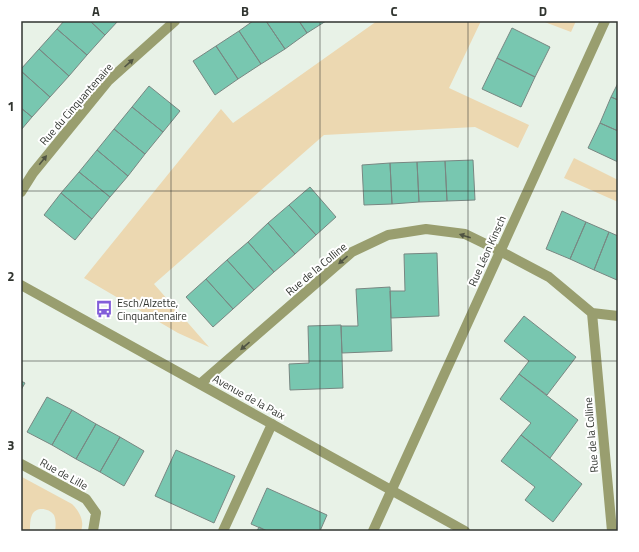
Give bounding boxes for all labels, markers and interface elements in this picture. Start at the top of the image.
text: A [92,1,100,21]
text: B [241,1,249,21]
text: C [390,1,398,21]
text: D [539,1,547,21]
one-way arrow [123,58,134,67]
street label: Rue du Cinquantenaire [36,59,117,149]
text: 1 [7,96,15,116]
one-way arrow [39,155,47,166]
street label: Rue Léon Kinsch [464,213,510,289]
one-way arrow [458,233,470,239]
street label: Rue de la Colline [282,238,350,299]
one-way arrow [338,256,348,265]
text: 2 [7,266,15,286]
place label: Esch/Alzette, Cinquantenaire [117,295,187,324]
bus stop icon: Esch/Alzette, Cinquantenaire [94,299,114,319]
one-way arrow [239,341,250,350]
street label: Avenue de la Paix [210,370,288,424]
street label: Rue de la Colline [580,396,602,473]
text: 3 [7,435,15,455]
street label: Rue de Lille [37,454,91,494]

